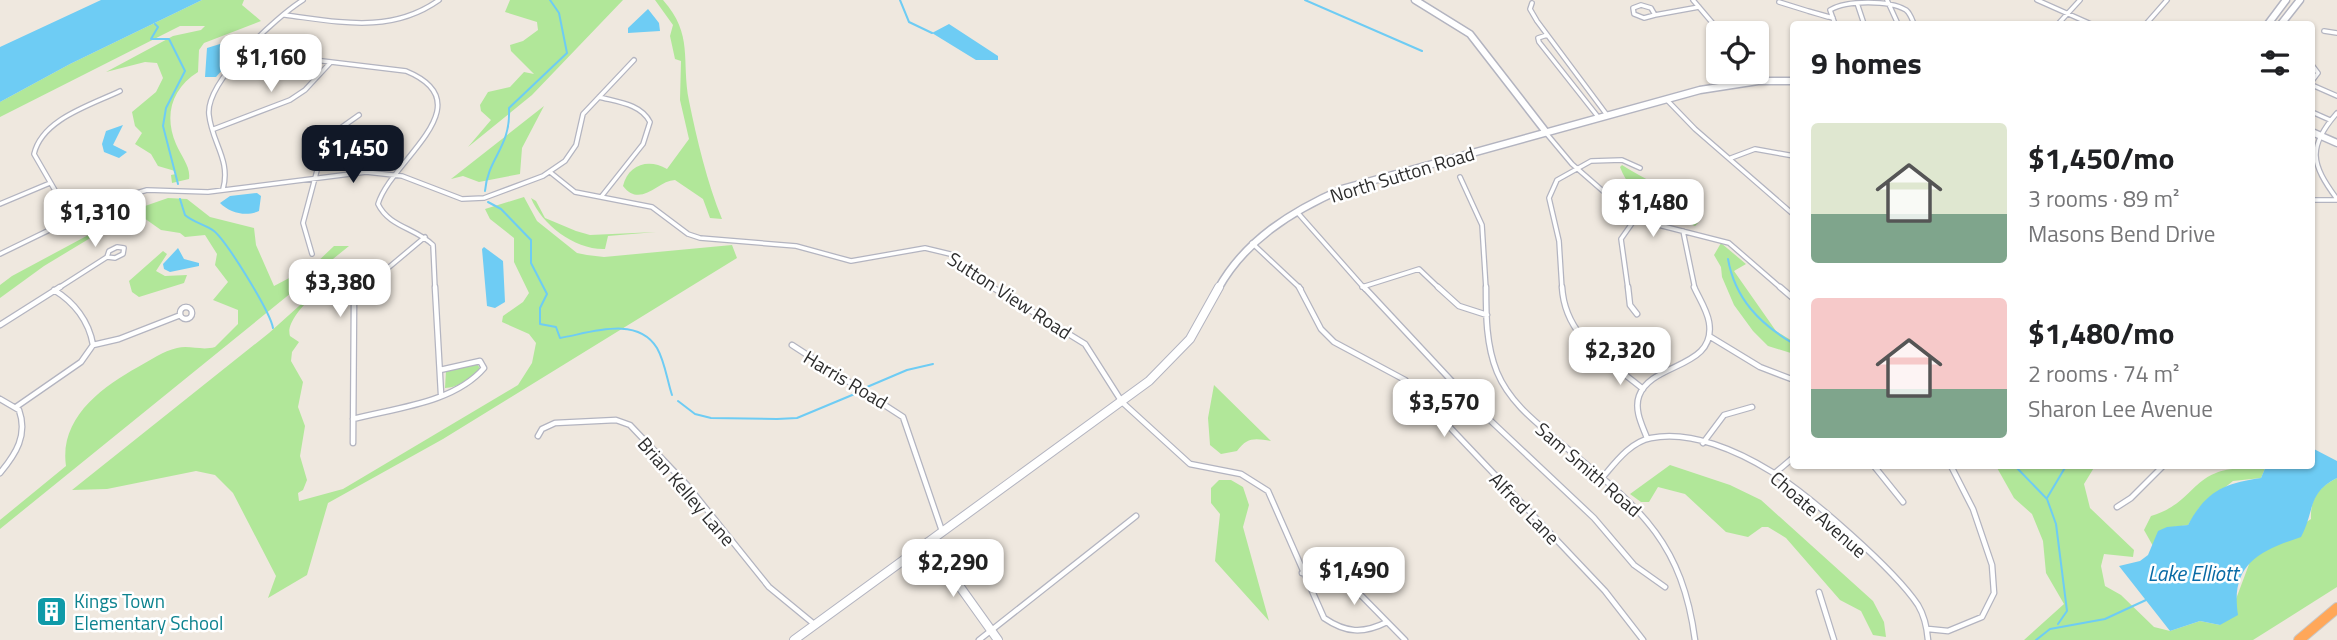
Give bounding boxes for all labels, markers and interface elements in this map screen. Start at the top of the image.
map controls [1706,21,1769,84]
button: locate [1706,21,1769,84]
pin: $1,160 [214,34,328,94]
text: $1,160 [236,39,306,74]
text: 9 homes [1811,40,1922,86]
icon: filters [2256,44,2294,82]
pin: $1,450 [296,125,410,185]
text: $1,450 [318,130,388,165]
text: $1,450/mo [2028,135,2174,181]
street label: North Sutton Road [1326,138,1478,210]
icon: home [1867,151,1951,235]
pin: $1,480 [1596,180,1710,239]
text: 3 rooms · 89 m² [2028,181,2179,216]
text: $1,480 [1618,184,1688,219]
pin: $1,310 [38,190,152,249]
text: $1,310 [60,194,130,229]
text: Masons Bend Drive [2028,216,2215,251]
street label: Sutton View Road [942,244,1078,346]
pin: $3,380 [283,260,397,319]
text: $3,380 [305,264,375,299]
text: $1,480/mo [2028,310,2174,356]
icon: home [1867,326,1951,410]
pin: $2,320 [1563,328,1677,387]
text: $2,320 [1585,332,1655,367]
street label: Harris Road [798,342,894,416]
text: 2 rooms · 74 m² [2028,356,2179,391]
pin: $3,570 [1387,380,1501,439]
text: $3,570 [1409,384,1479,419]
text: Sharon Lee Avenue [2028,391,2213,426]
street label: Sam Smith Road [1530,415,1648,523]
street label: Brian Kelley Lane [631,430,743,552]
street label: Choate Avenue [1764,464,1874,564]
street label: Alfred Lane [1483,465,1567,551]
pin: $2,290 [896,540,1010,599]
text: $2,290 [918,544,988,579]
pin: $1,490 [1297,548,1411,607]
text: $1,490 [1319,552,1389,587]
water label: Lake Elliott [2148,557,2240,589]
place label: Kings Town Elementary School [74,586,223,637]
building icon: Kings Town Elementary School [34,594,68,628]

